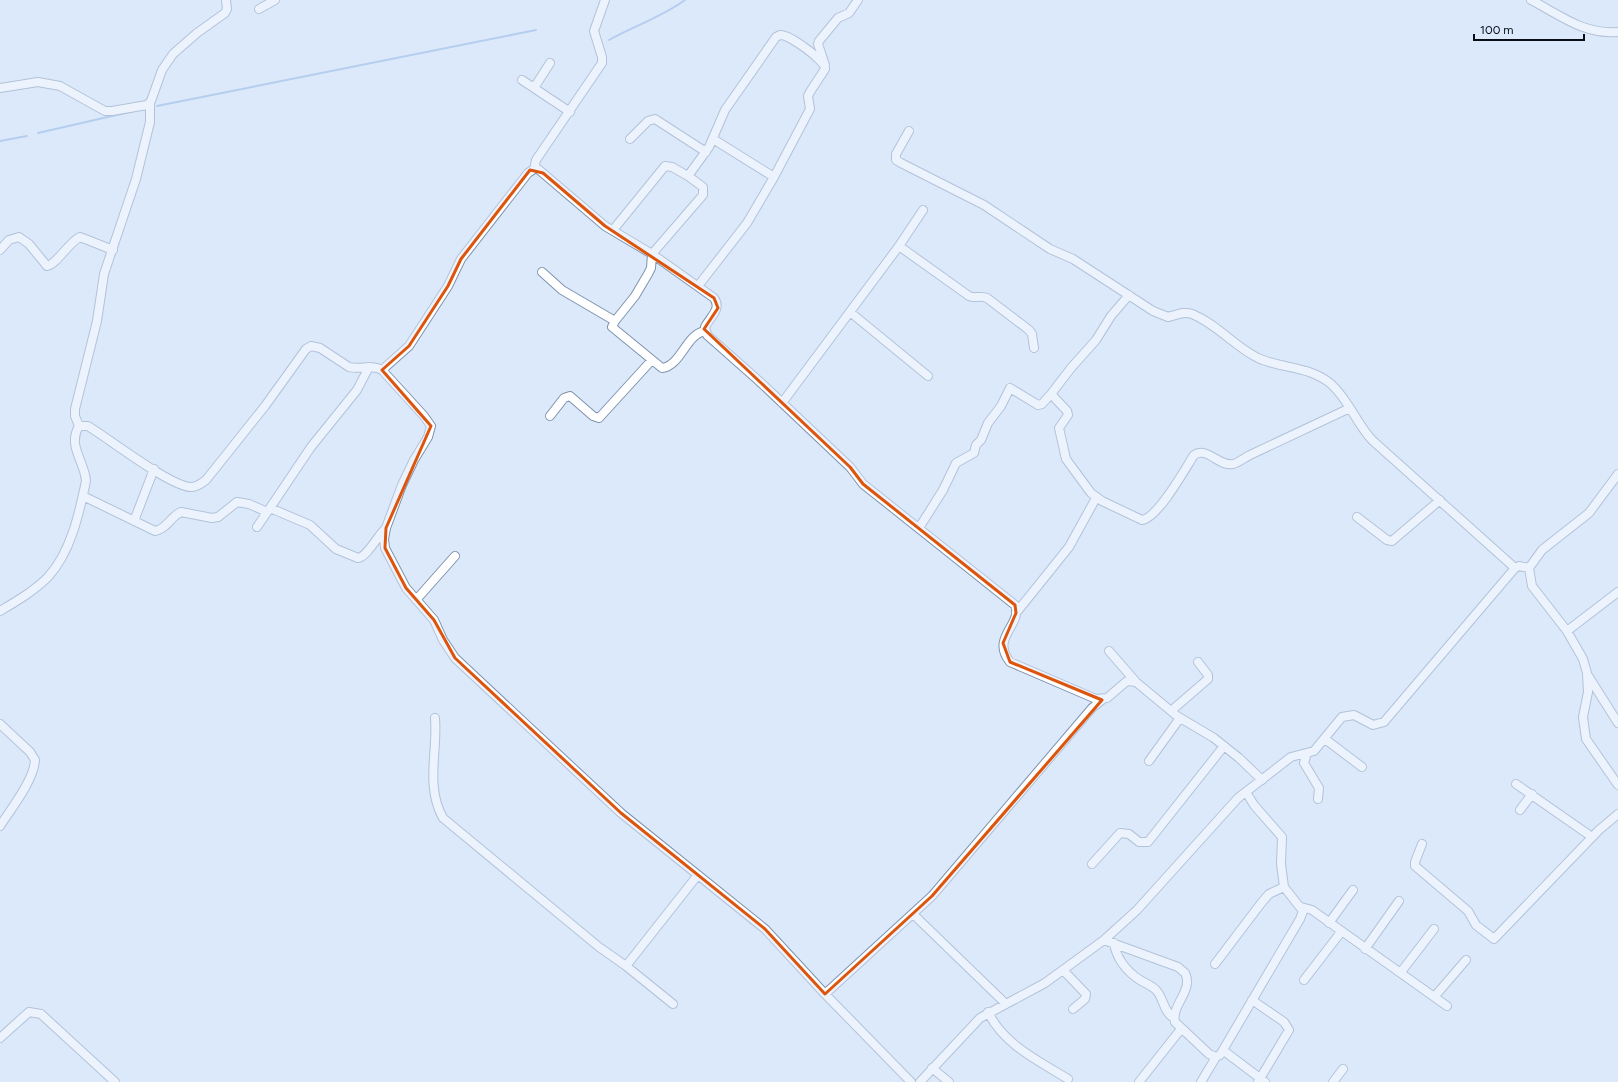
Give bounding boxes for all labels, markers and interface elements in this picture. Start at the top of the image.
scale bar [1474,16,1584,42]
text: 100 m [1480,23,1514,37]

